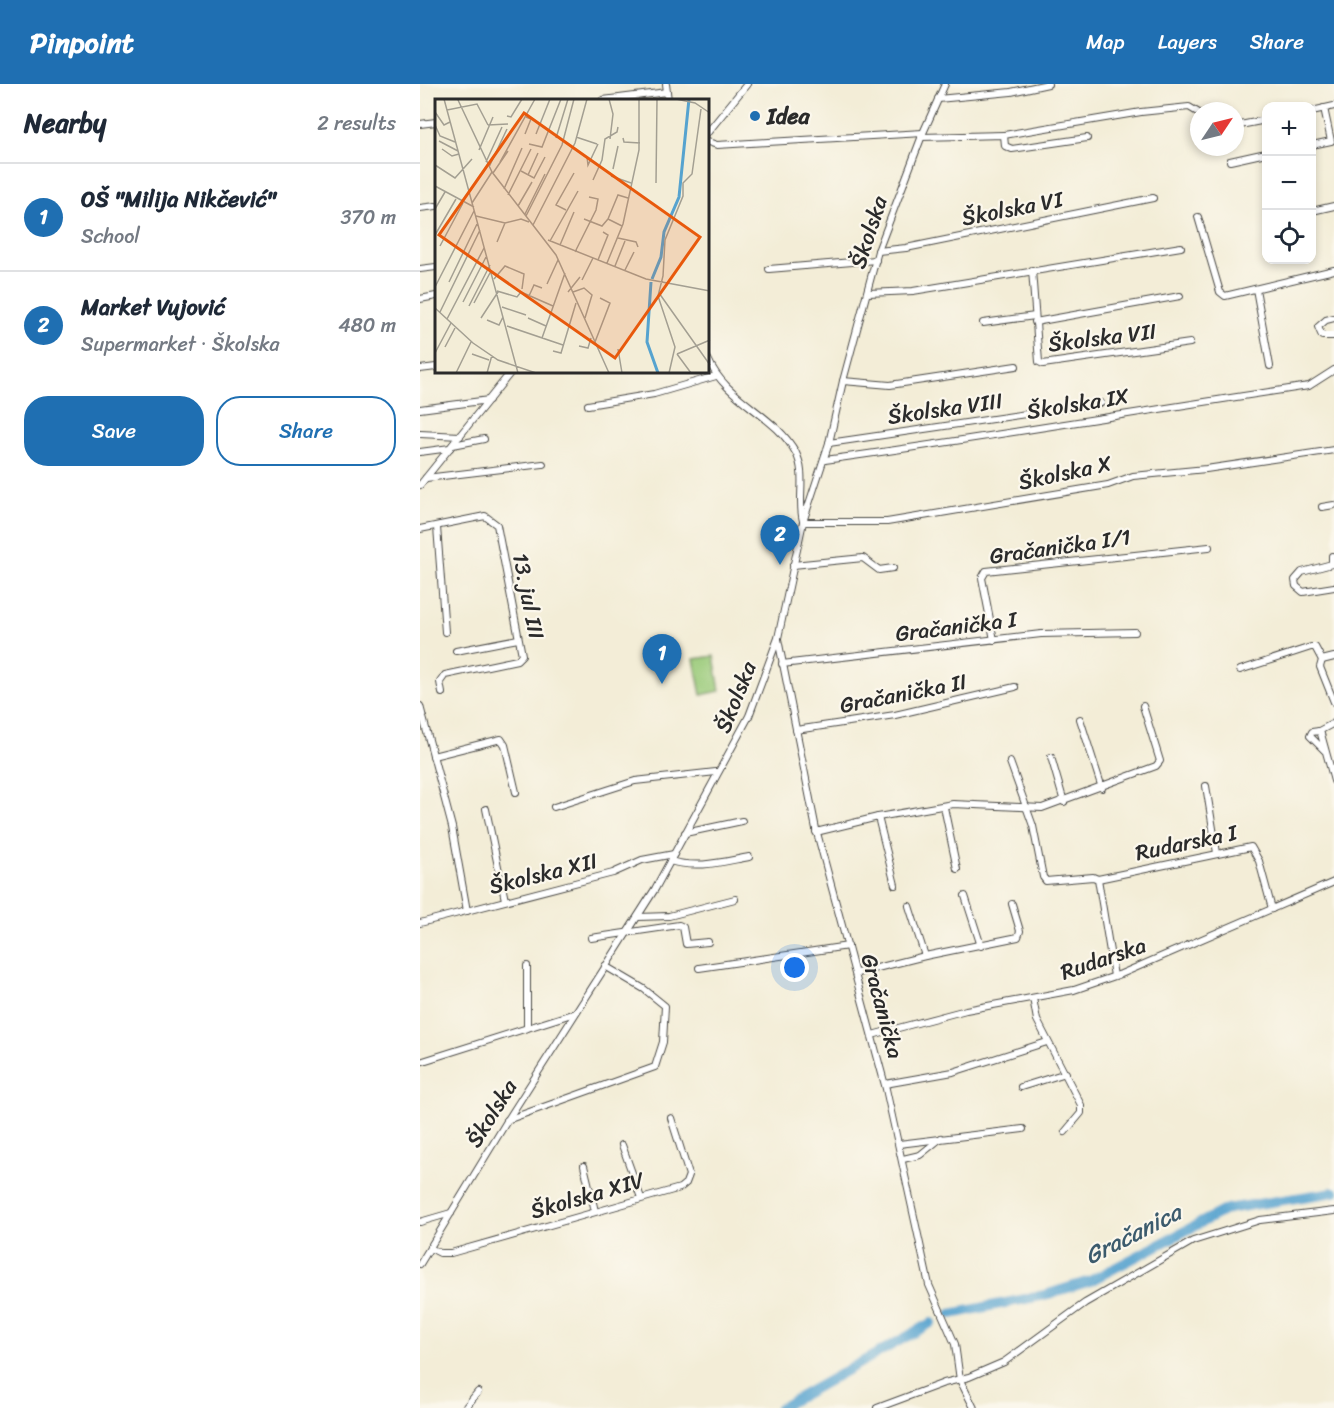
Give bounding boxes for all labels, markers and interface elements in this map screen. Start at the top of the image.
text: Pinpoint [30,18,134,67]
text: Map [1086,23,1125,61]
text: Layers [1158,23,1217,61]
text: Share [1250,23,1304,61]
place label: Idea [766,97,811,136]
inset map [435,99,710,374]
text: Nearby [24,100,106,146]
north arrow [1190,102,1244,156]
map controls [1262,102,1316,264]
button: + [1262,102,1316,156]
text: 2 results [317,106,396,141]
marker: Idea [748,109,762,123]
button: − [1262,156,1316,210]
street label: Školska VI [958,179,1067,237]
text: OŠ "Milija Nikčević" [81,180,276,219]
street label: Školska [838,190,899,274]
text: 1 [39,200,48,235]
text: 370 m [340,200,396,235]
button: locate [1262,210,1316,264]
text: School [81,219,140,254]
text: Market Vujović [81,288,225,327]
text: 2 [38,308,49,343]
text: 480 m [338,308,396,343]
street label: Školska VII [1046,311,1159,363]
text: Supermarket · Školska [81,327,280,362]
street label: Školska IX [1024,376,1132,431]
street label: Školska VIII [885,381,1005,436]
button: Save [24,396,204,466]
button: Share [216,396,396,466]
street label: Školska X [1015,444,1116,501]
pin: 2 [760,516,800,565]
street label: Gračanička I/1 [987,517,1133,576]
street label: 13. jul III [501,550,556,643]
street label: Gračanička I [893,600,1020,653]
pin: 1 [642,634,682,684]
street label: Školska [703,654,768,739]
street label: Gračanička II [836,662,970,725]
street label: Rudarska I [1132,812,1242,872]
street label: Školska XII [485,841,602,906]
street label: Rudarska [1055,926,1151,991]
street label: Gračanička [850,949,915,1063]
your location [780,953,809,982]
street label: Školska [455,1070,528,1155]
street label: Školska XIV [526,1160,649,1230]
water label: Gračanica [1077,1191,1191,1276]

